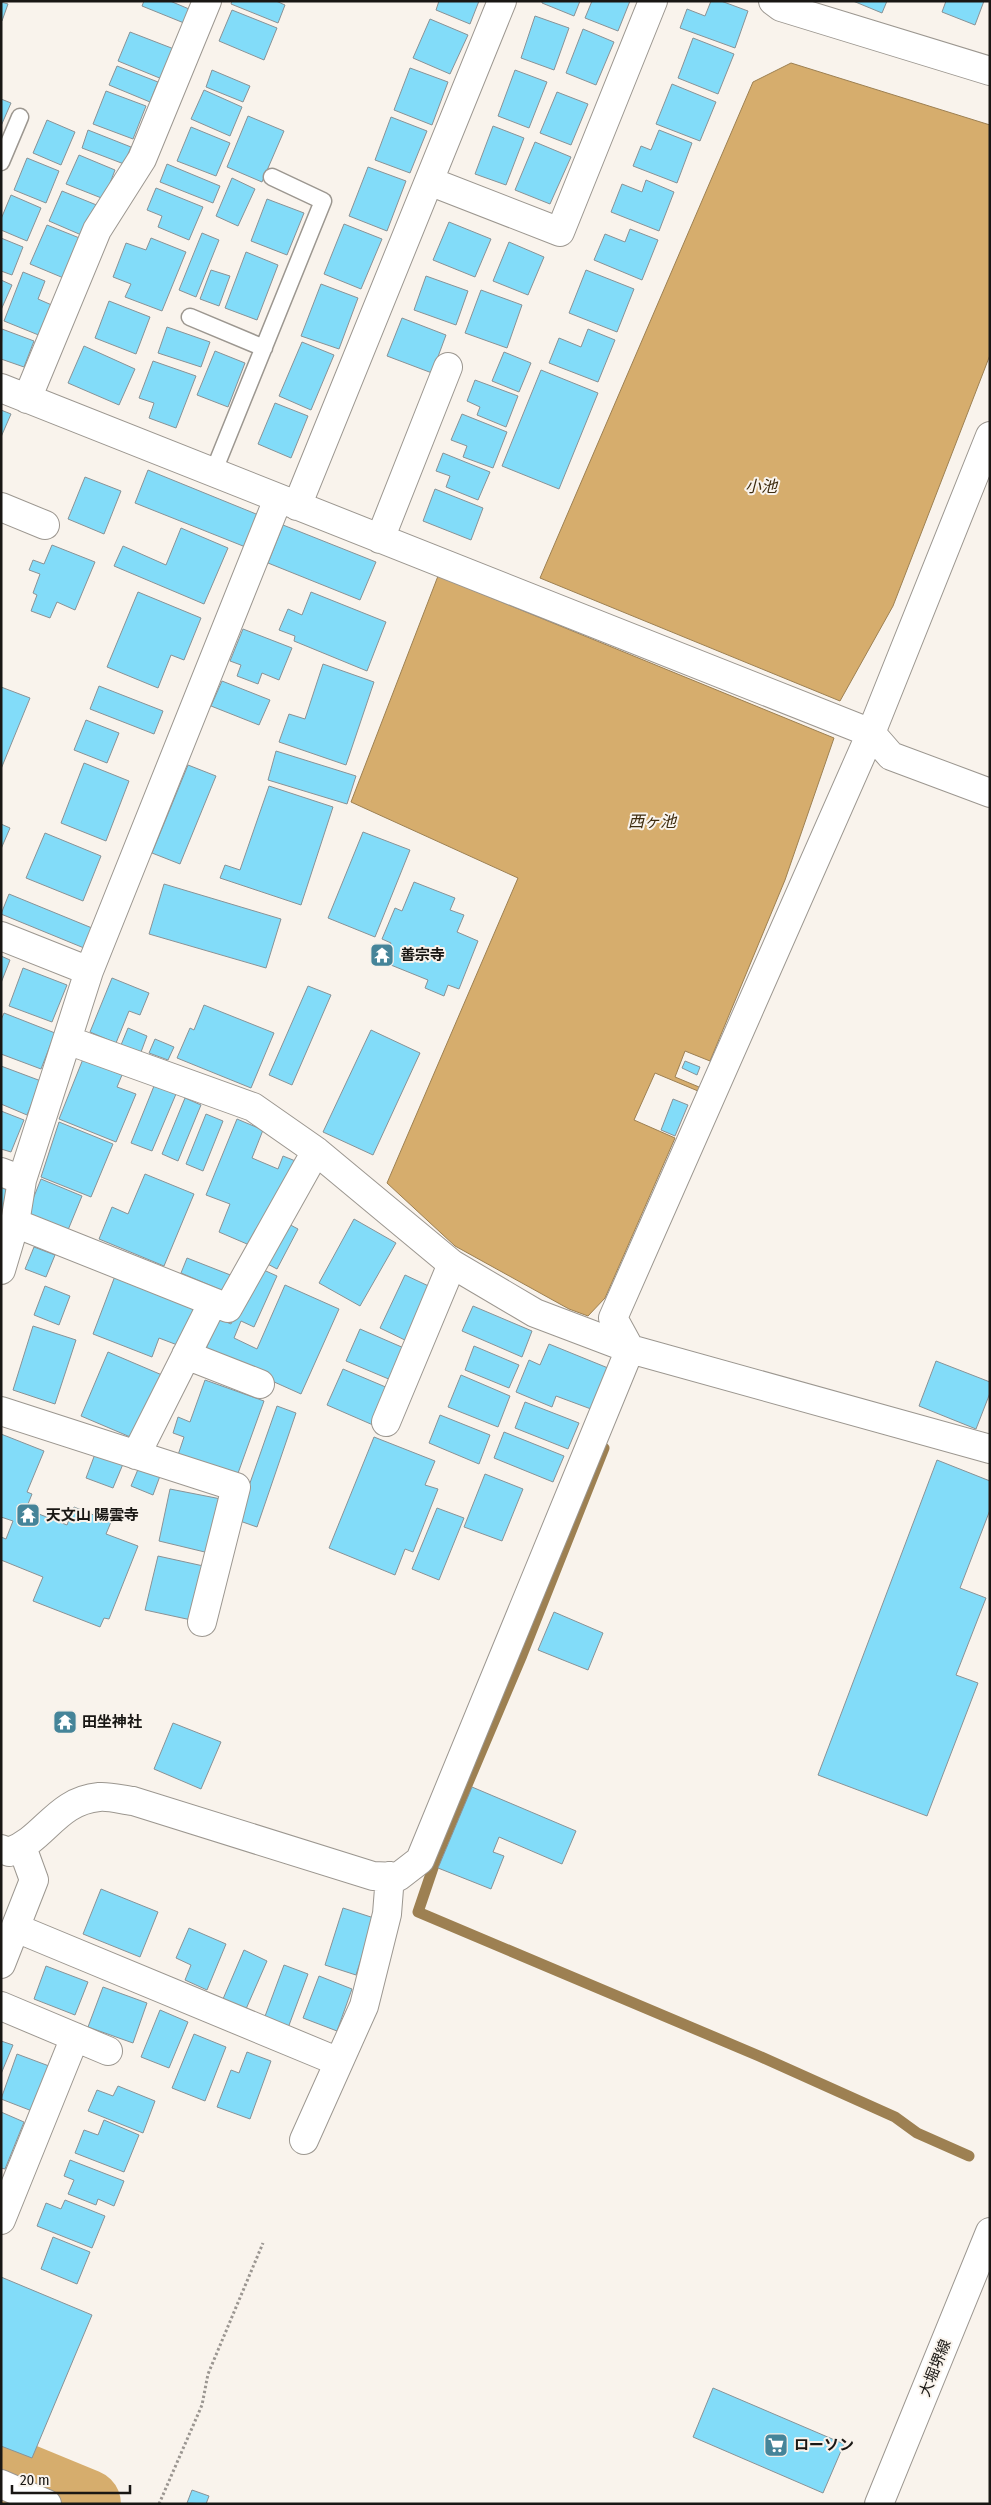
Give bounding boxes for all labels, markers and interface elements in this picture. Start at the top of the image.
water label: 小池 [745,477,779,496]
water label: 西ヶ池 [628,812,678,831]
temple icon: 善宗寺 [369,942,395,968]
place label: 善宗寺 [400,946,445,964]
temple icon: 天文山 陽雲寺 [15,1502,41,1528]
place label: 天文山 陽雲寺 [46,1506,139,1524]
temple icon: 田坐神社 [52,1709,78,1735]
place label: 田坐神社 [82,1713,142,1731]
street label: 大堀堺線 [915,2337,955,2399]
supermarket icon: ローソン [763,2432,789,2458]
place label: ローソン [794,2436,854,2454]
scale bar [12,2462,130,2494]
text: 20 m [20,2471,50,2489]

